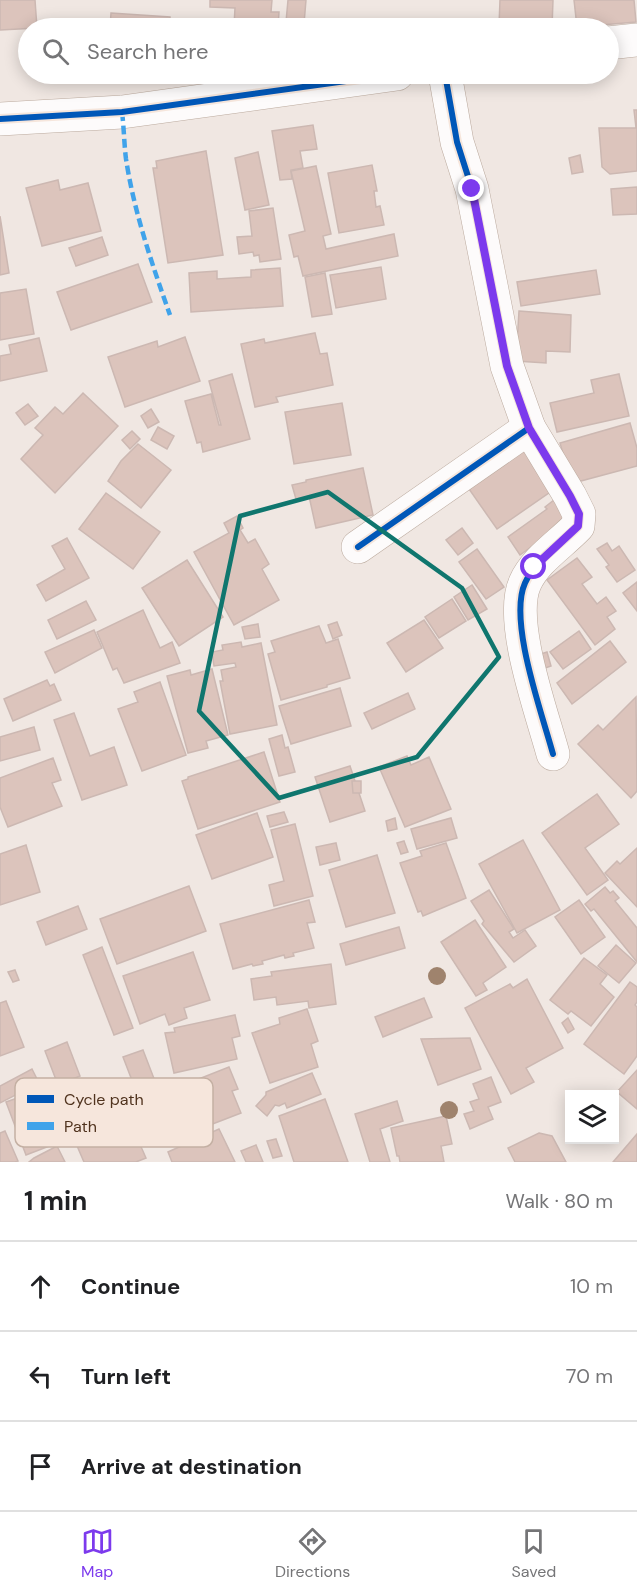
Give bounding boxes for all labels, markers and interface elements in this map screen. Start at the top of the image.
search box [18,18,619,84]
icon: search [39,35,72,68]
text: Search here [87,37,208,66]
route end [458,175,484,201]
route start [520,553,546,579]
legend [15,1078,213,1147]
text: Cycle path [64,1089,144,1110]
map controls [565,1090,619,1144]
button: layers [565,1090,619,1144]
text: Path [64,1116,97,1137]
text: 1 min [24,1184,87,1218]
text: Walk · 80 m [506,1188,613,1214]
icon: ahead [24,1270,57,1303]
text: Continue [81,1272,180,1301]
text: 10 m [570,1273,613,1299]
icon: left [24,1360,57,1393]
text: Turn left [81,1362,171,1391]
text: 70 m [566,1363,613,1389]
icon: arrive [24,1450,57,1483]
text: Arrive at destination [81,1452,302,1481]
tab: Map [81,1525,114,1582]
tab: Directions [275,1525,350,1582]
tab: Saved [512,1525,556,1582]

